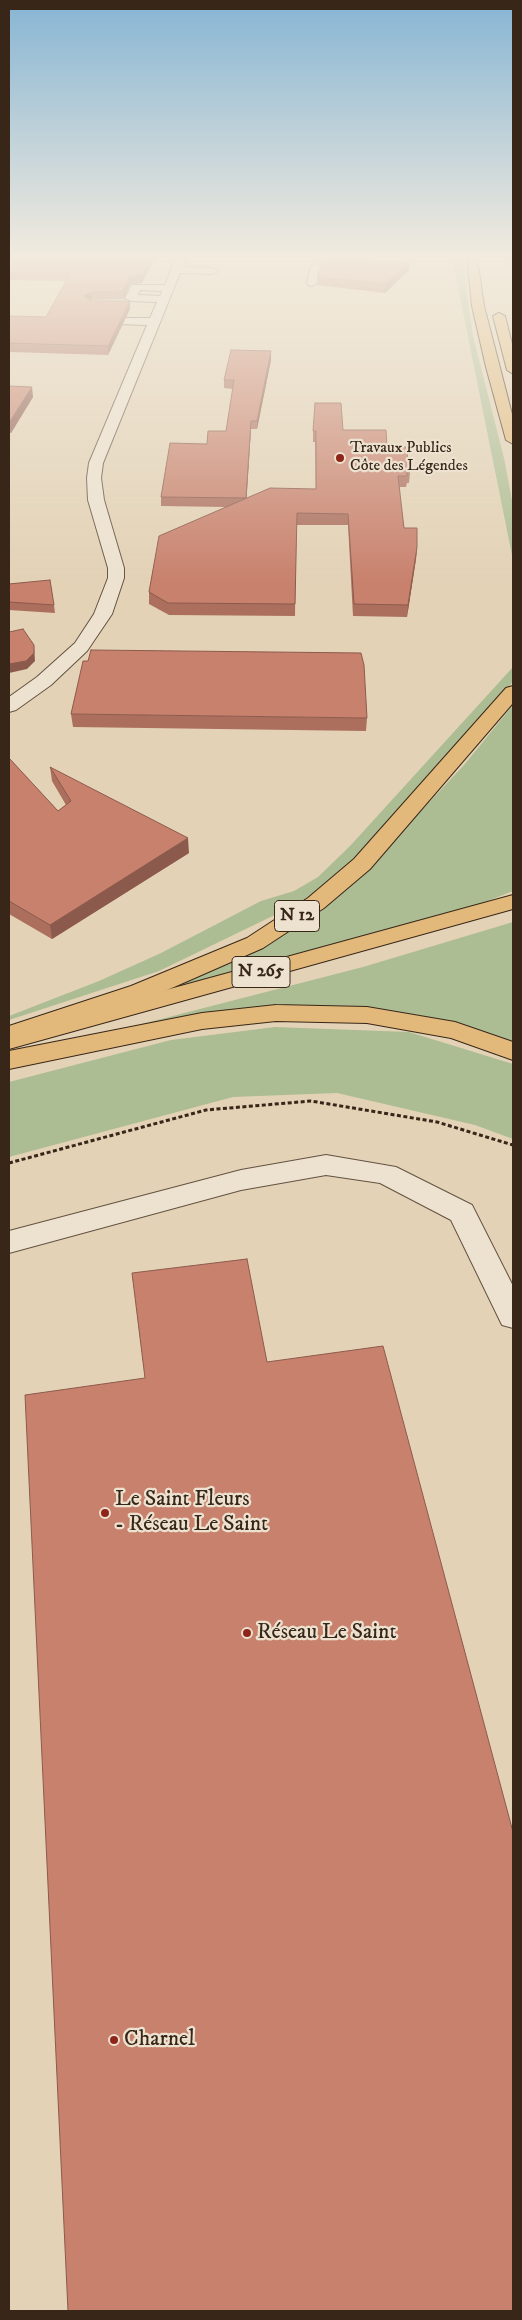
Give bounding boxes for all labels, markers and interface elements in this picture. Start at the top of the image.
place label: Travaux Publics Côte des Légendes [350,439,468,477]
marker: Travaux Publics Côte des Légendes [334,452,346,464]
road number: N 12 [274,900,320,931]
road number: N 265 [232,956,290,988]
place label: Le Saint Fleurs - Réseau Le Saint [115,1487,268,1538]
marker: Le Saint Fleurs - Réseau Le Saint [99,1507,111,1519]
place label: Réseau Le Saint [257,1620,396,1646]
marker: Réseau Le Saint [241,1627,253,1639]
place label: Charnel [124,2027,195,2053]
marker: Charnel [108,2034,120,2046]

